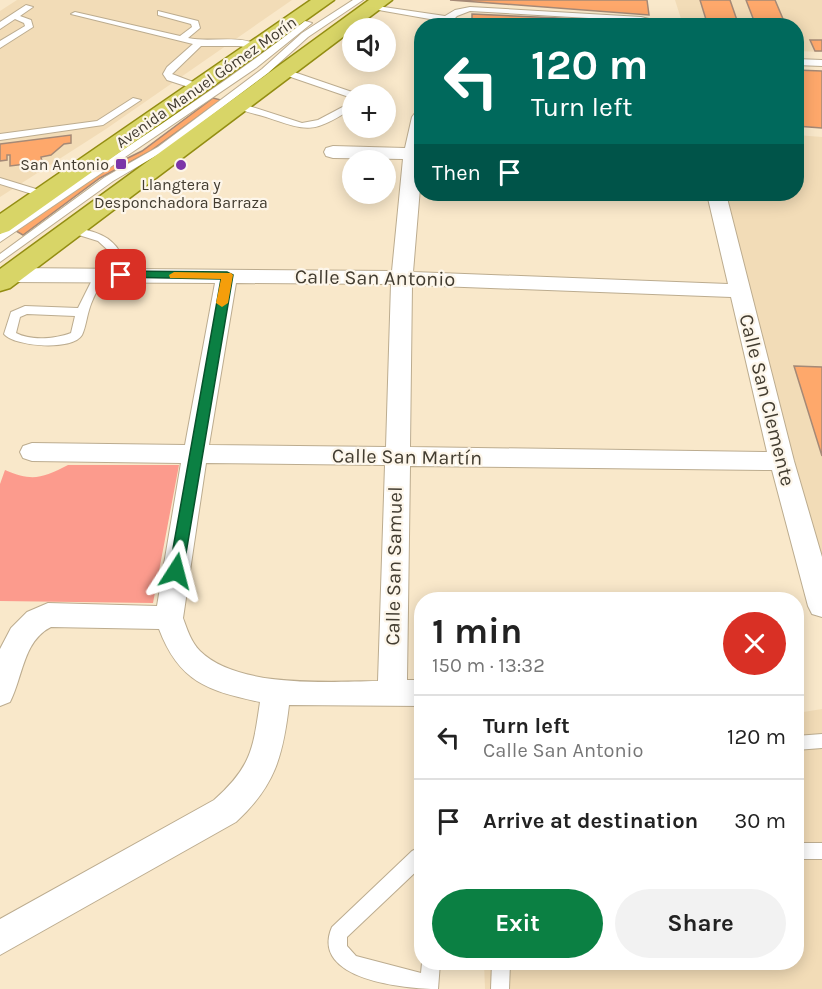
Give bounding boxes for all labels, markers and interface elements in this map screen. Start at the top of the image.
street label: Avenida Manuel Gómez Morín [112,12,300,152]
map controls [342,18,396,204]
button: sound [342,18,396,72]
text: 120 m [531,40,648,90]
icon: left [432,42,510,120]
button: + [342,84,396,138]
text: Turn left [531,91,632,123]
button: − [342,150,396,204]
place label: San Antonio [20,155,109,174]
icon: arrive [493,156,526,189]
marker: San Antonio [114,157,128,171]
marker: Llangtera y Desponchadora Barraza [174,158,188,172]
text: Then [432,160,481,186]
place label: Llangtera y Desponchadora Barraza [94,175,268,212]
pin [95,249,146,300]
icon: arrive [104,258,137,291]
street label: Calle San Antonio [295,265,455,291]
street label: Calle San Clemente [735,312,799,488]
street label: Calle San Martín [332,444,482,470]
street label: Calle San Samuel [381,486,407,646]
position arrow [144,539,208,603]
text: 1 min [432,610,522,652]
button: close [723,612,786,675]
text: 150 m · 13:32 [432,654,545,677]
text: Turn left [483,713,570,739]
icon: left [432,721,465,754]
text: 120 m [727,724,786,750]
text: Calle San Antonio [483,739,643,762]
icon: arrive [432,805,465,838]
text: Arrive at destination [483,808,698,834]
text: 30 m [734,808,786,834]
button: Exit [432,889,603,958]
button: Share [615,889,786,958]

